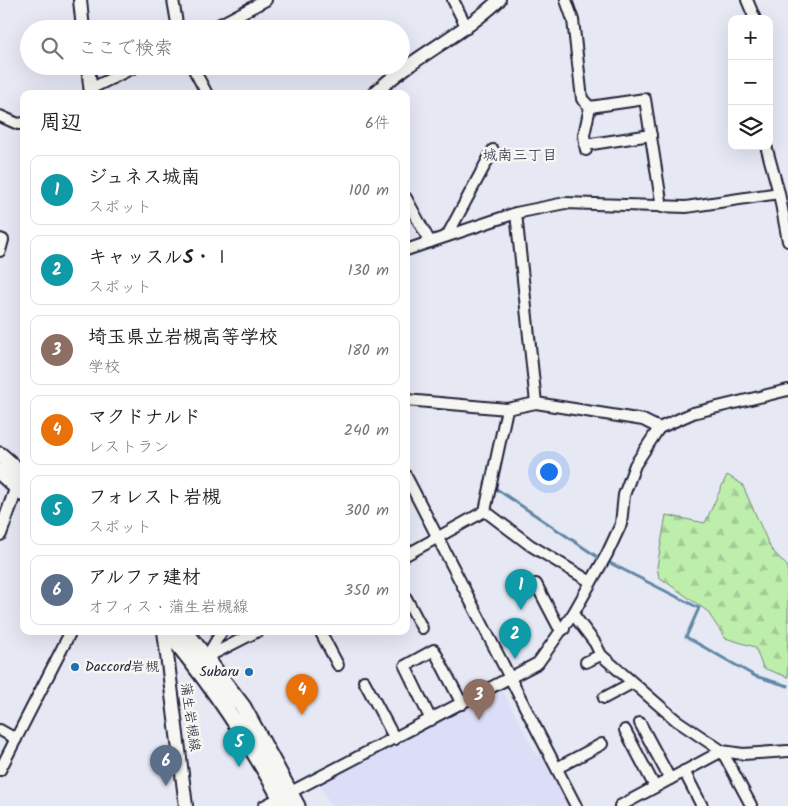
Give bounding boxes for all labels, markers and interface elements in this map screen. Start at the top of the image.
map controls [728,15,773,150]
button: + [728,15,773,60]
search box [20,20,410,75]
icon: search [38,34,66,62]
text: ここで検索 [78,34,173,64]
button: − [728,60,773,105]
button: layers [728,105,773,150]
text: 周辺 [40,107,82,140]
text: 6件 [365,111,390,136]
district label: 城南三丁目 [482,144,558,168]
text: ジュネス城南 [88,163,200,193]
text: 1 [55,178,59,203]
text: 100 m [349,178,389,203]
text: スポット [88,195,152,220]
text: キャッスルS・Ⅰ [88,243,232,273]
text: 2 [52,258,62,283]
text: 130 m [348,258,389,283]
text: スポット [88,275,152,300]
text: 埼玉県立岩槻高等学校 [88,323,278,353]
text: 3 [53,338,61,363]
text: 180 m [347,338,389,363]
text: 学校 [88,355,120,380]
text: マクドナルド [88,403,201,433]
text: 4 [53,418,61,443]
text: 240 m [344,418,389,443]
text: レストラン [88,435,169,460]
your location [536,459,562,485]
text: フォレスト岩槻 [88,483,221,513]
text: 5 [53,498,61,523]
text: 300 m [345,498,389,523]
text: スポット [88,515,152,540]
text: アルファ建材 [88,563,201,593]
pin: 1 [505,569,537,610]
text: 6 [53,578,61,603]
text: 350 m [344,578,389,603]
text: オフィス · 蒲生岩槻線 [88,595,249,620]
pin: 2 [499,618,531,659]
place label: Daccord岩槻 [85,656,160,678]
marker: Daccord岩槻 [69,661,81,673]
place label: Subaru [200,661,239,683]
marker: Subaru [243,666,255,678]
pin: 4 [286,674,318,715]
pin: 3 [463,679,495,720]
street label: 蒲生岩槻線 [174,681,206,753]
pin: 5 [223,726,255,767]
pin: 6 [150,745,182,786]

